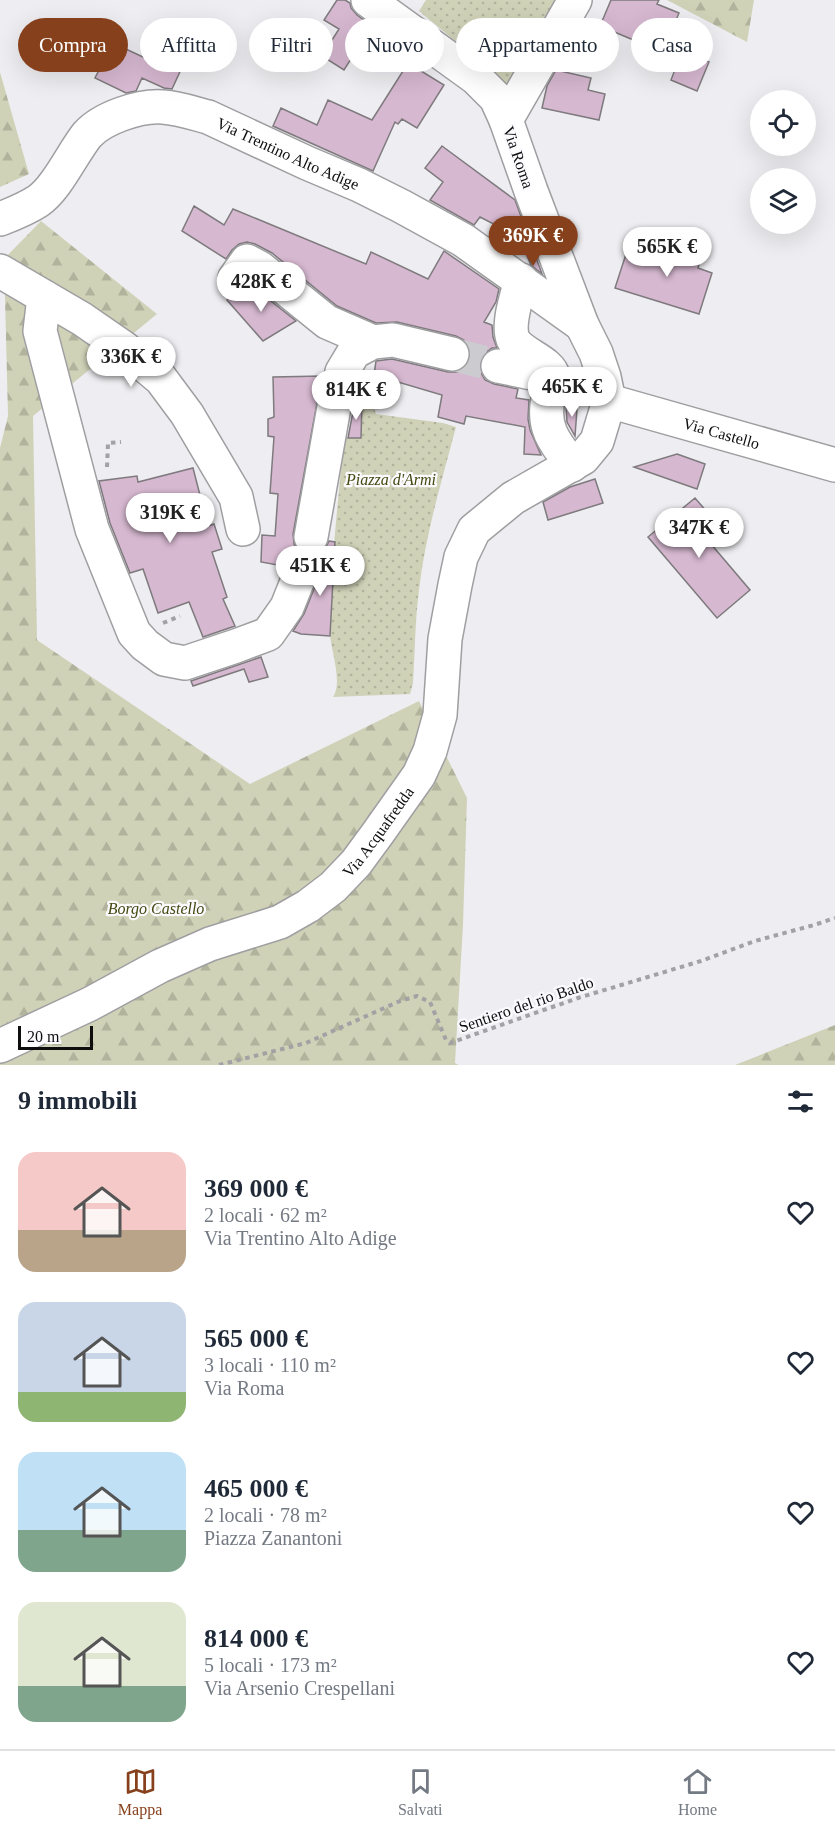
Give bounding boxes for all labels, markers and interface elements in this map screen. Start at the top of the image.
chip: Compra [18,18,128,72]
chip: Affitta [140,18,237,72]
chip: Filtri [249,18,333,72]
chip: Nuovo [345,18,444,72]
chip: Appartamento [456,18,619,72]
chip: Casa [631,18,713,72]
map controls [750,90,816,234]
button: locate [750,90,816,156]
street label: Via Trentino Alto Adige [214,114,362,193]
street label: Via Roma [500,124,537,190]
button: layers [750,168,816,234]
pin: 369K € [484,216,582,267]
text: 369K € [503,224,563,246]
pin: 565K € [618,227,716,278]
text: 565K € [637,235,697,257]
pin: 428K € [212,262,310,313]
text: 428K € [231,270,291,292]
pin: 336K € [82,337,180,388]
text: 336K € [101,345,161,367]
pin: 465K € [523,367,621,418]
pin: 814K € [307,370,405,421]
text: 465K € [542,375,602,397]
text: 814K € [326,378,386,400]
street label: Via Castello [681,414,762,452]
park label: Piazza d'Armi [345,471,436,488]
pin: 319K € [121,493,219,544]
text: 319K € [140,501,200,523]
pin: 347K € [650,508,748,559]
text: 347K € [669,516,729,538]
pin: 451K € [271,546,369,597]
text: 451K € [290,554,350,576]
street label: Via Acquafredda [339,784,417,881]
park label: Borgo Castello [108,900,204,918]
street label: Sentiero del rio Baldo [457,974,596,1035]
scale bar [18,1023,93,1050]
text: 20 m [27,1028,59,1045]
icon: filters [784,1085,817,1118]
text: 9 immobili [18,1086,137,1115]
text: 369 000 € [204,1174,308,1203]
icon: home [66,1176,138,1248]
icon: heart [784,1196,817,1229]
text: 2 locali · 62 m² [204,1204,327,1226]
text: Via Trentino Alto Adige [204,1227,397,1249]
text: 565 000 € [204,1324,308,1353]
icon: home [66,1326,138,1398]
icon: heart [784,1346,817,1379]
text: 3 locali · 110 m² [204,1354,336,1376]
text: Via Roma [204,1377,284,1399]
text: 465 000 € [204,1474,308,1503]
icon: home [66,1476,138,1548]
icon: heart [784,1496,817,1529]
text: 2 locali · 78 m² [204,1504,327,1526]
text: Piazza Zanantoni [204,1527,342,1549]
text: 814 000 € [204,1624,308,1653]
icon: home [66,1626,138,1698]
icon: heart [784,1646,817,1679]
text: 5 locali · 173 m² [204,1654,337,1676]
text: Via Arsenio Crespellani [204,1677,395,1699]
tab: Mappa [118,1765,162,1819]
tab: Salvati [398,1765,442,1819]
tab: Home [678,1765,717,1819]

